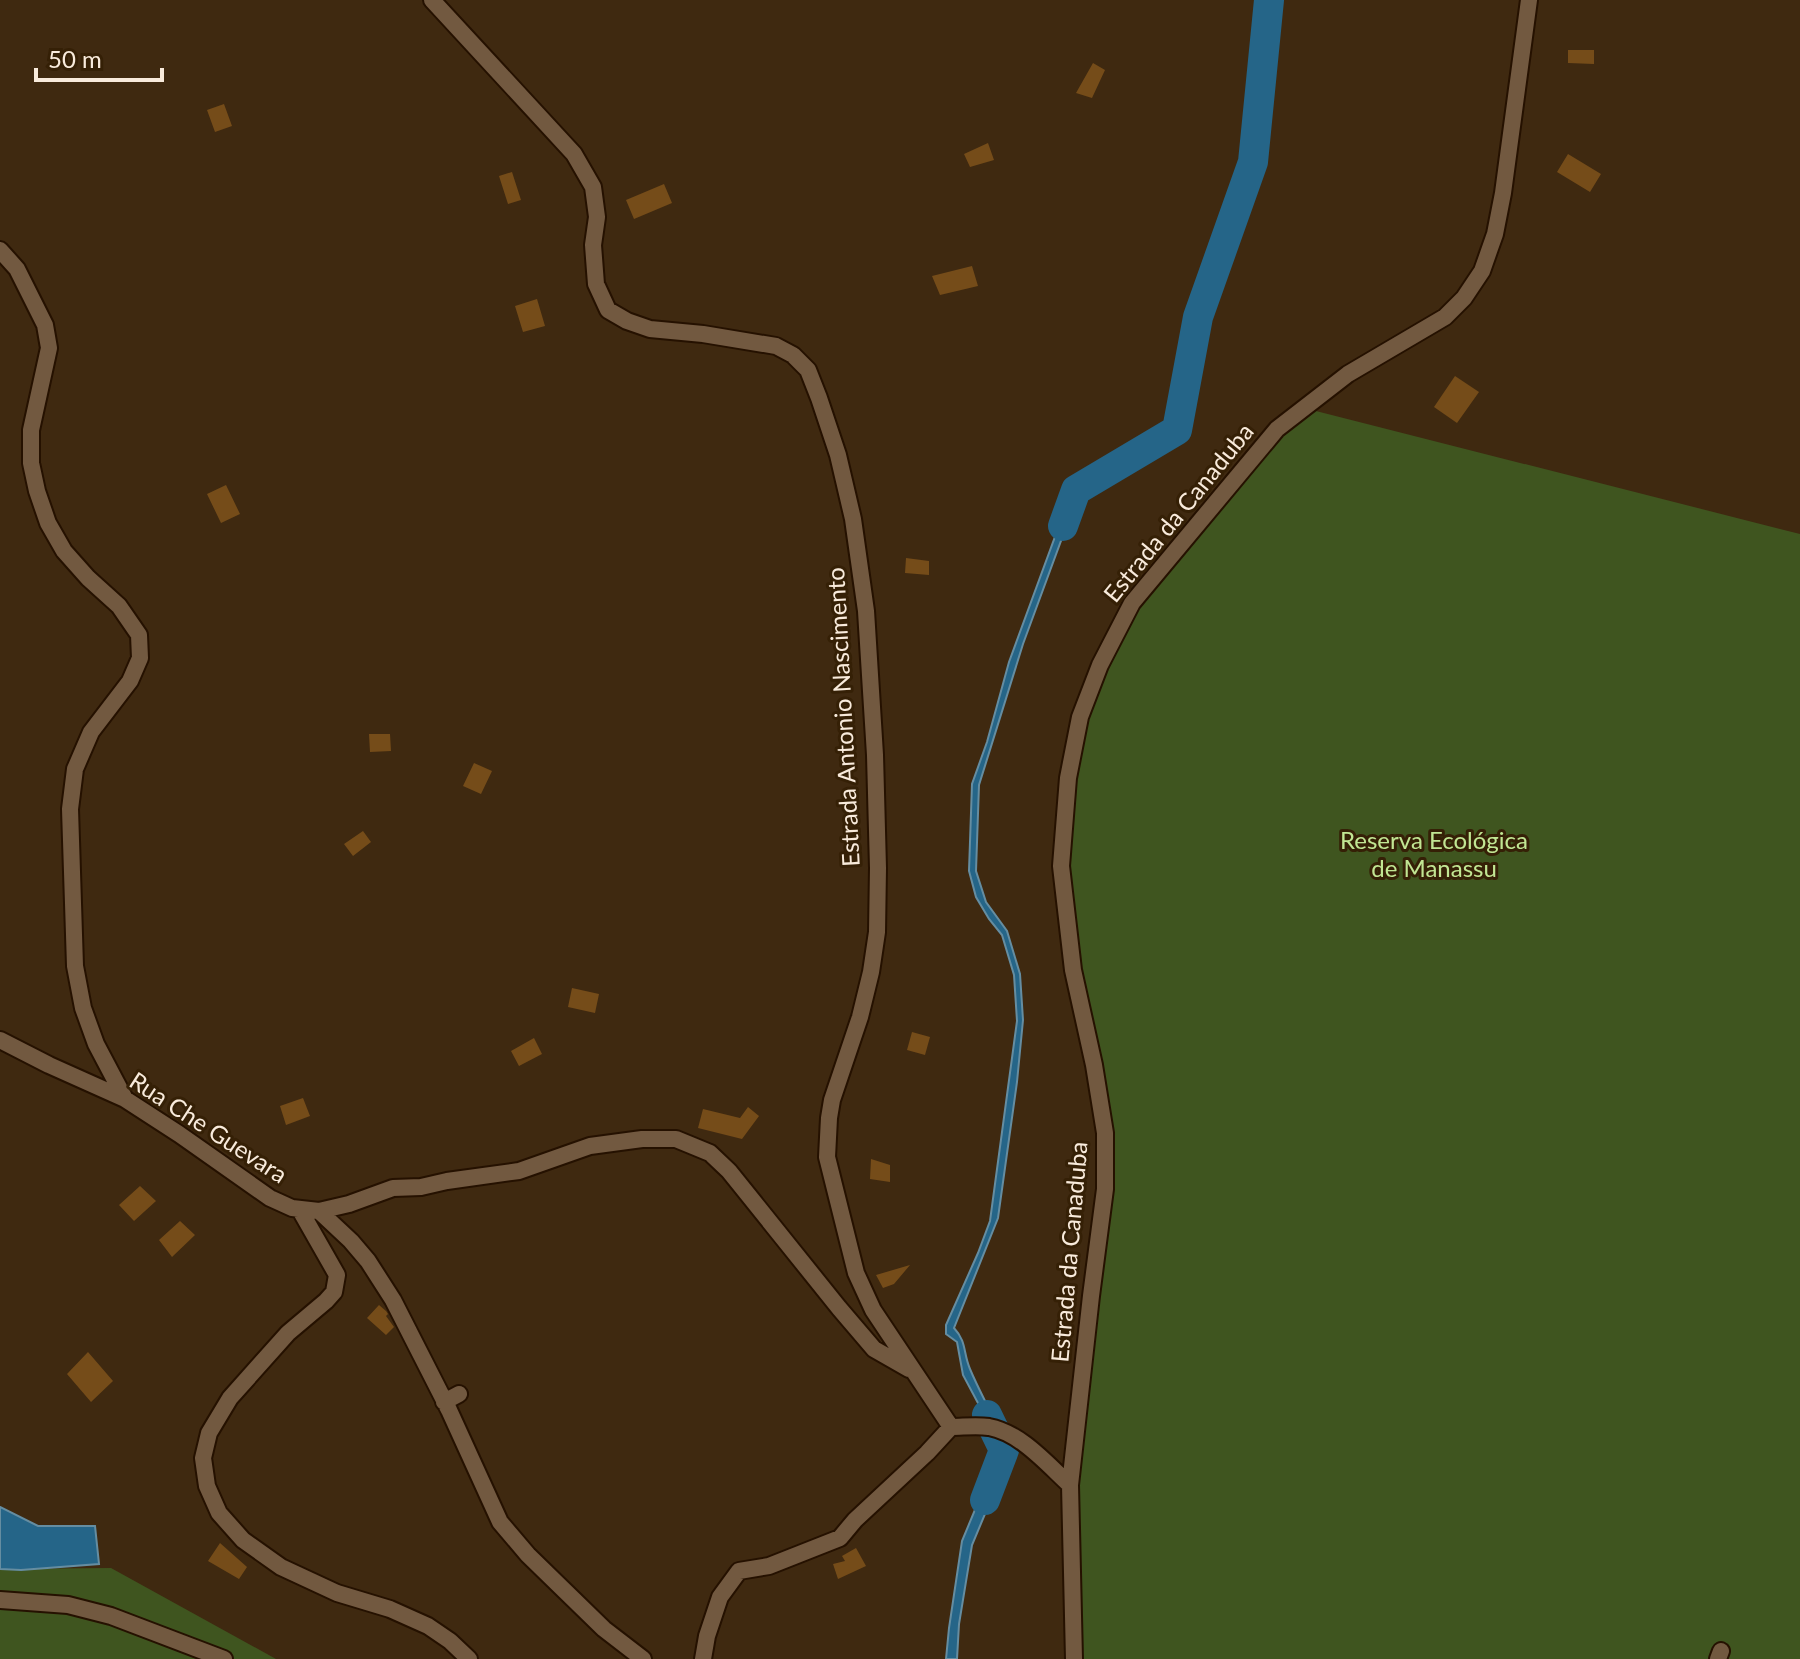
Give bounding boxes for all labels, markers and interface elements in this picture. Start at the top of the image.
scale bar [36,32,162,82]
text: 50 m [48,44,102,73]
street label: Estrada da Canaduba [1097,417,1259,607]
street label: Estrada Antonio Nascimento [820,567,865,867]
park label: Reserva Ecológica de Manassu [1340,825,1528,882]
street label: Rua Che Guevara [125,1065,293,1188]
street label: Estrada da Canaduba [1044,1140,1093,1364]

